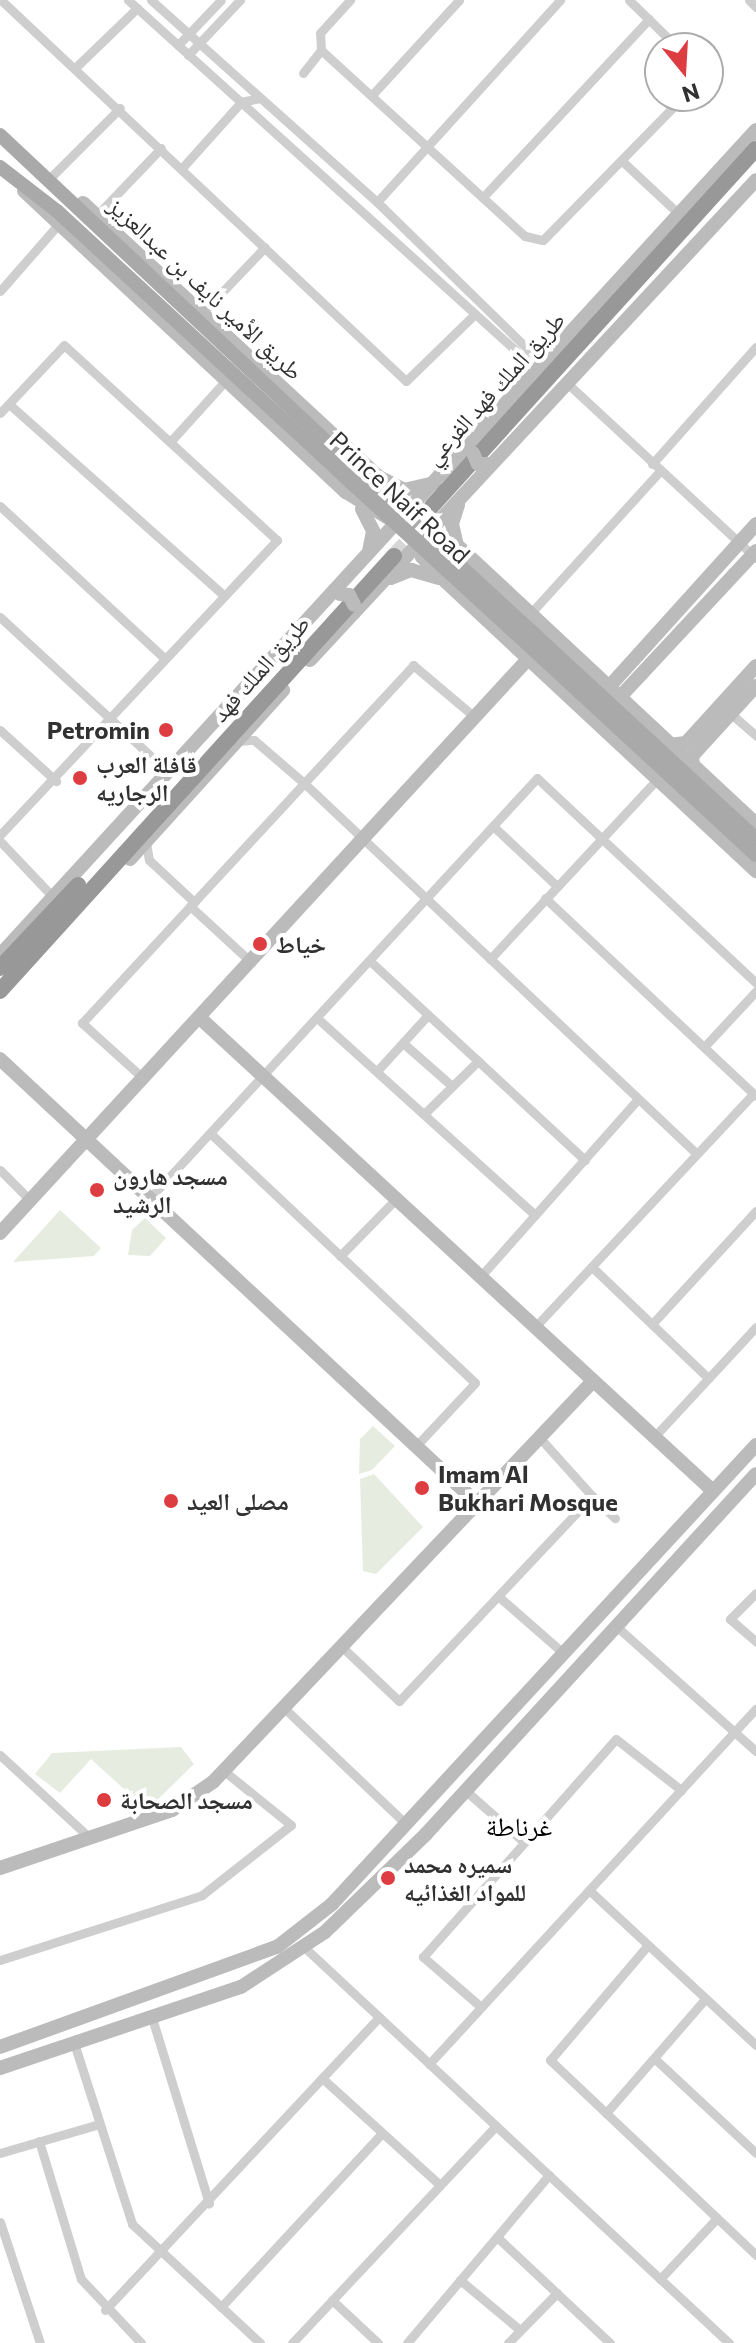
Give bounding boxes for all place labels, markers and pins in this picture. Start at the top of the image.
place label: Petromin [47,716,150,744]
marker: Petromin [157,721,175,739]
place label: قافلة العرب الرجاريه [96,750,197,806]
marker: قافلة العرب الرجاريه [71,769,89,787]
place label: خياط [276,930,326,958]
marker: خياط [251,935,269,953]
place label: مسجد هارون الرشيد [113,1162,228,1218]
marker: مسجد هارون الرشيد [88,1181,106,1199]
place label: Imam Al Bukhari Mosque [438,1460,618,1516]
marker: Imam Al Bukhari Mosque [413,1479,431,1497]
place label: مصلى العيد [187,1487,289,1515]
marker: مصلى العيد [162,1492,180,1510]
place label: مسجد الصحابة [120,1786,253,1814]
marker: مسجد الصحابة [95,1791,113,1809]
place label: سميره محمد للمواد الغذائيه [404,1850,526,1906]
marker: سميره محمد للمواد الغذائيه [379,1869,397,1887]

